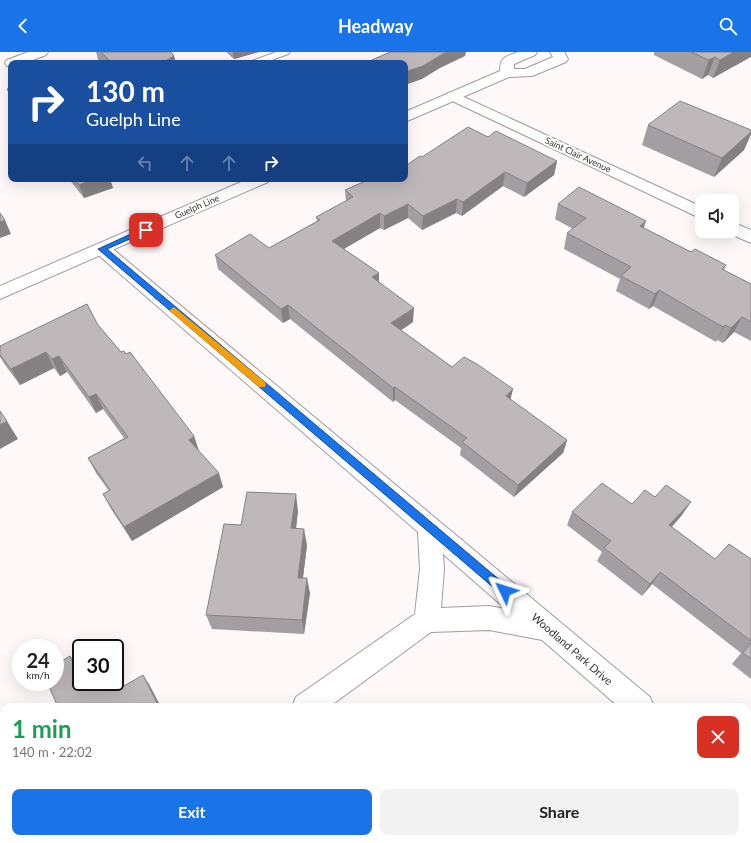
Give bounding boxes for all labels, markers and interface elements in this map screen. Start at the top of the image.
icon: back [12,15,34,37]
text: Headway [338,15,413,37]
icon: search [717,15,739,37]
text: 130 m [86,74,165,108]
icon: right [20,76,72,128]
text: Guelph Line [86,108,181,130]
street label: Saint Clair Avenue [543,134,613,175]
icon: left [134,152,156,174]
icon: ahead [176,152,198,174]
icon: ahead [218,152,240,174]
icon: right [260,152,282,174]
street label: Guelph Line [173,192,221,221]
map controls [695,194,739,238]
button: sound [695,194,739,238]
pin [129,213,163,247]
icon: arrive [135,219,157,241]
position arrow [484,570,526,612]
street label: Woodland Park Drive [529,610,616,687]
speed limit sign: 30 [72,639,124,691]
text: 24 [26,648,50,672]
text: km/h [26,669,50,681]
text: 1 min [12,714,72,743]
button: close [697,716,739,758]
text: 140 m · 22:02 [12,744,92,760]
button: Exit [12,789,372,835]
button: Share [380,789,739,835]

